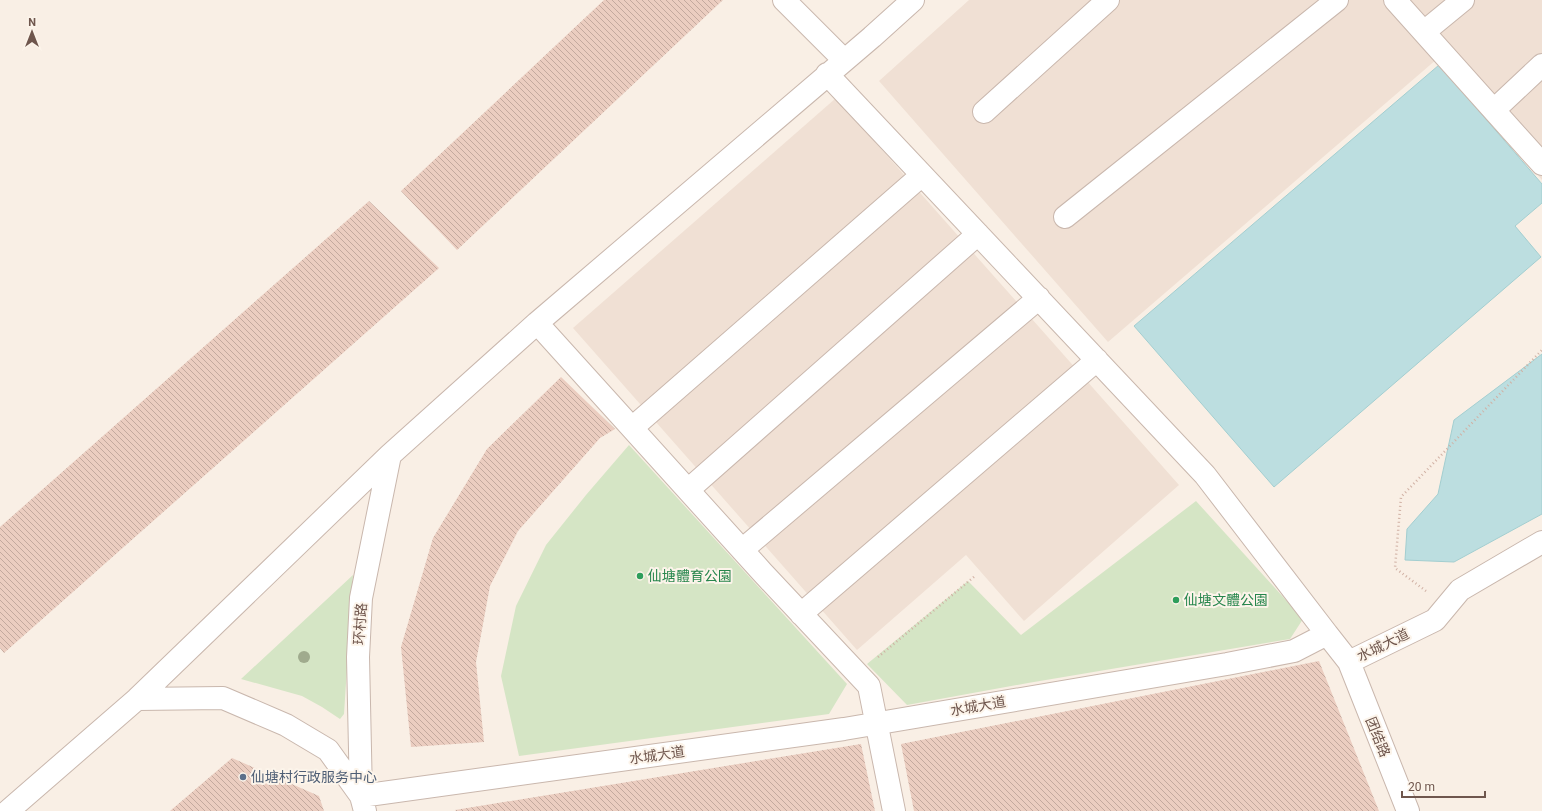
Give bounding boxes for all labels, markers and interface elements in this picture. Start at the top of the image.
north arrow [12,12,52,52]
text: N [28,16,36,29]
place label: 仙塘體育公園 [648,568,732,584]
marker: 仙塘體育公園 [635,571,645,581]
place label: 仙塘文體公園 [1184,592,1268,608]
marker: 仙塘文體公園 [1171,595,1181,605]
street label: 环村路 [351,602,369,646]
street label: 水城大道 [1354,626,1412,664]
street label: 水城大道 [949,693,1007,719]
street label: 团结路 [1363,715,1393,759]
street label: 水城大道 [628,743,686,767]
place label: 仙塘村行政服务中心 [251,769,377,785]
marker: 仙塘村行政服务中心 [238,772,248,782]
scale bar [1402,773,1485,799]
text: 20 m [1408,780,1435,794]

